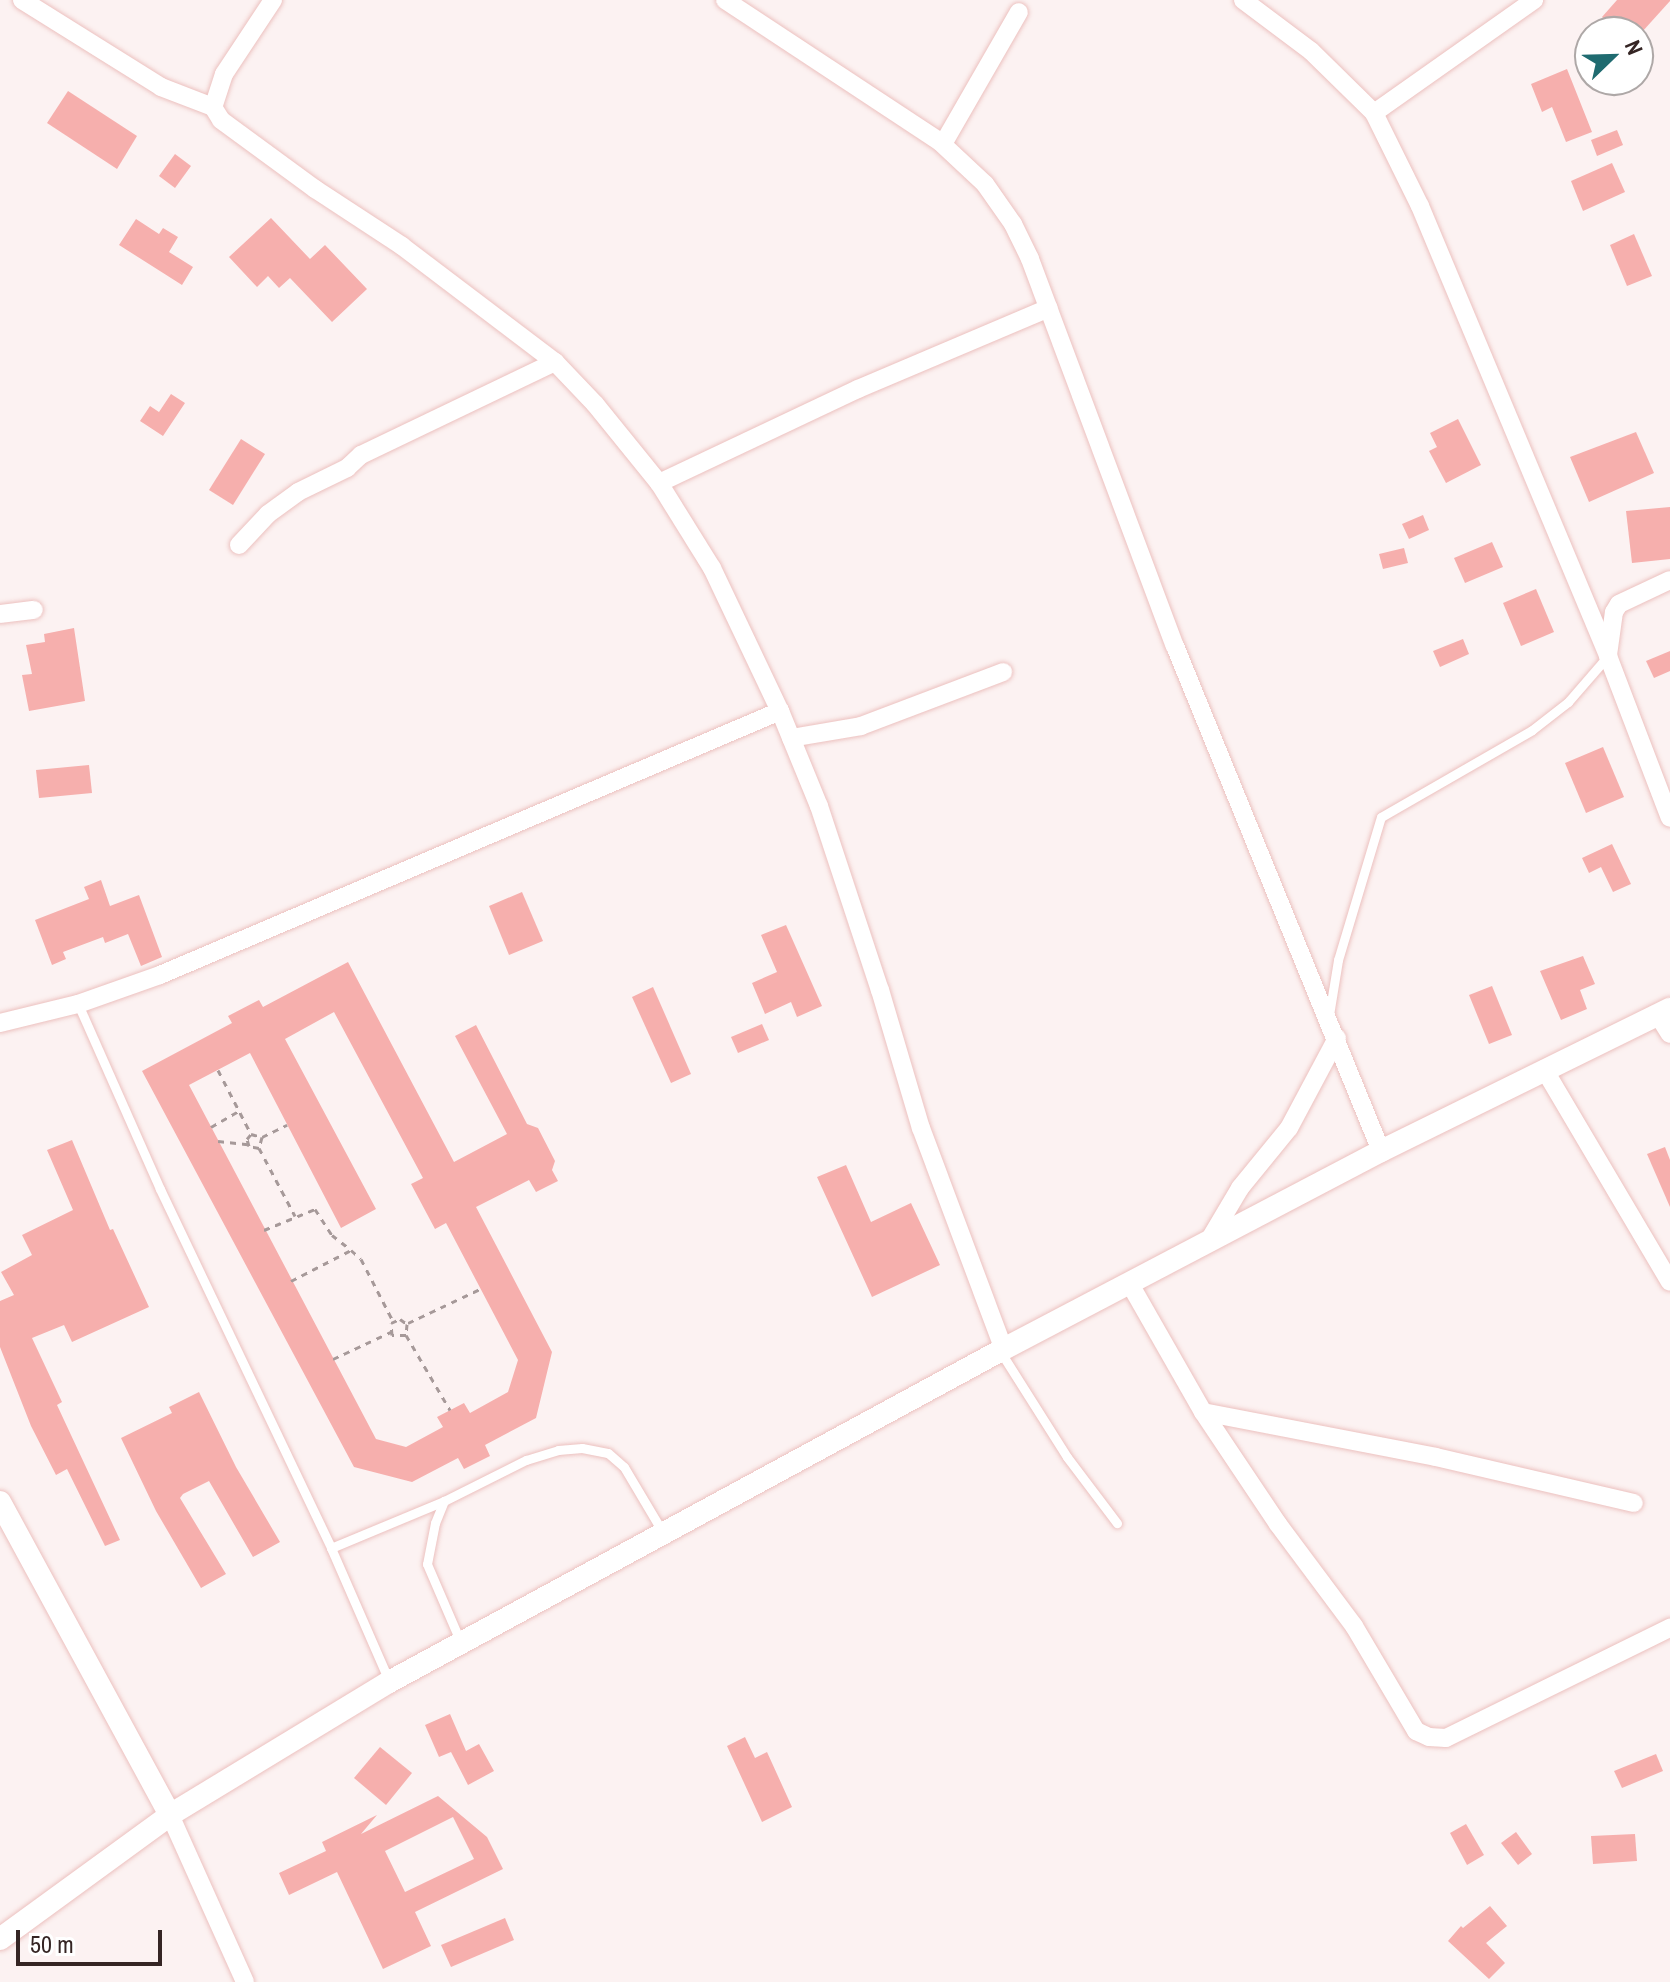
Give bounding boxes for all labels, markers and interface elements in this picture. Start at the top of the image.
north arrow [1574,16,1654,96]
text: N [1618,36,1651,59]
scale bar [20,1914,166,1964]
text: 50 m [30,1928,74,1960]

